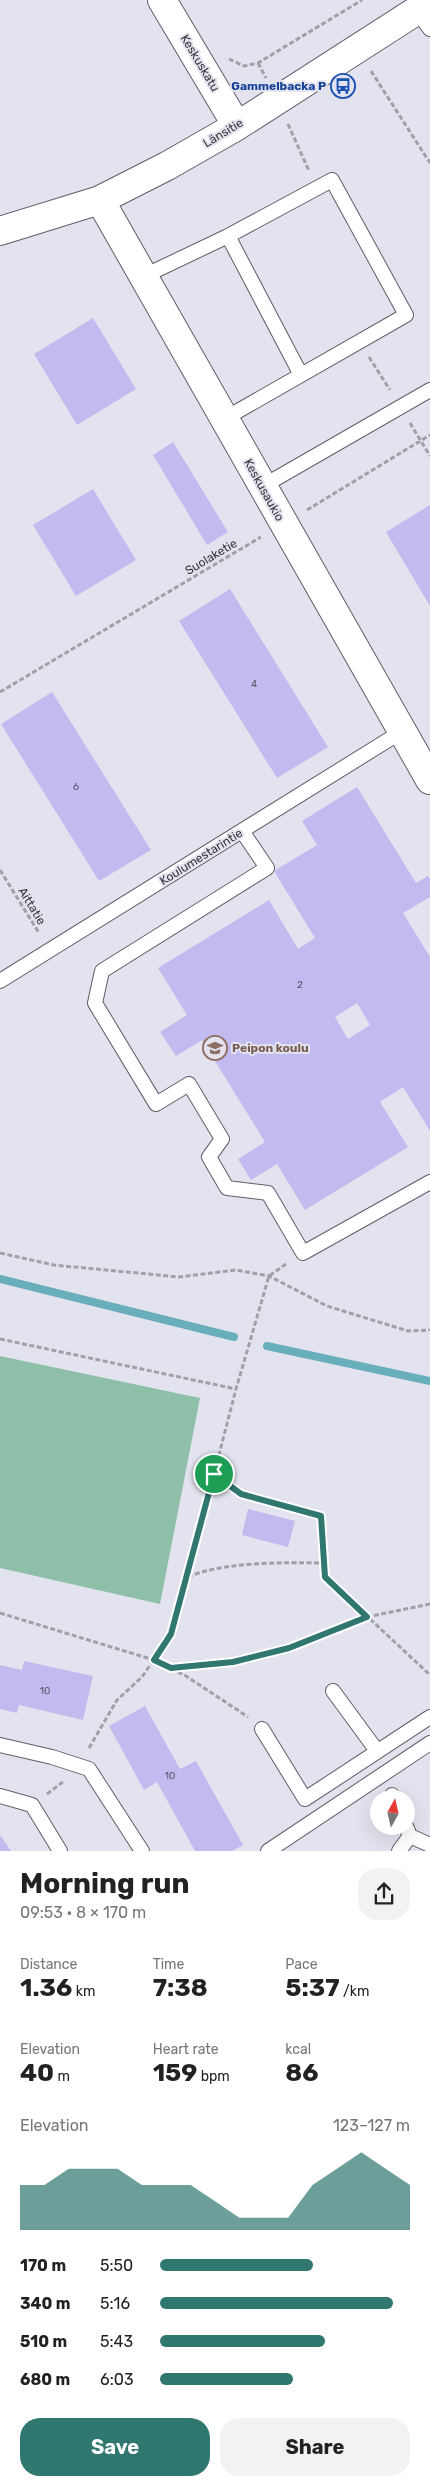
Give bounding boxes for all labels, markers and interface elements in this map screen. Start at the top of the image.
street label: Keskuskatu [178,32,222,94]
bus stop icon: Gammelbacka P [330,73,356,99]
place label: Gammelbacka P [231,79,326,93]
street label: Länsitie [201,116,246,150]
street label: Keskusaukio [241,456,287,524]
street label: Suolaketie [183,536,240,578]
house number: 4 [251,678,257,690]
house number: 6 [73,781,79,793]
street label: Koulumestarintie [157,826,245,888]
street label: Aittatie [15,885,49,928]
house number: 2 [297,979,303,991]
school or university icon: Peipon koulu [202,1035,228,1061]
place label: Peipon koulu [232,1041,309,1055]
pin [193,1453,235,1495]
icon: arrive [200,1460,228,1488]
house number: 10 [40,1685,50,1697]
house number: 10 [165,1770,175,1782]
north arrow [370,1790,415,1835]
map controls [370,1790,415,1835]
text: Morning run [20,1867,189,1900]
button: share [358,1868,410,1920]
text: 09:53 · 8 × 170 m [20,1903,146,1922]
text: Distance [20,1956,77,1973]
text: Time [153,1956,184,1973]
text: Pace [285,1956,317,1973]
text: 1.36 [20,1973,72,2002]
text: 7:38 [153,1973,208,2002]
text: 5:37 [285,1973,340,2002]
text: km [72,1983,95,2000]
text: /km [340,1983,369,2000]
text: Elevation [20,2041,80,2058]
text: Heart rate [153,2041,219,2058]
text: kcal [285,2041,311,2058]
text: 40 [20,2058,54,2087]
text: 159 [153,2058,197,2087]
text: 86 [285,2058,319,2087]
text: m [54,2068,70,2085]
text: bpm [197,2068,230,2085]
text: Elevation [20,2116,89,2135]
text: 123–127 m [333,2116,410,2135]
text: 170 m [20,2256,66,2275]
text: 5:50 [100,2256,133,2275]
text: 340 m [20,2294,70,2313]
text: 5:16 [100,2294,130,2313]
text: 510 m [20,2332,67,2351]
text: 5:43 [100,2332,133,2351]
text: 680 m [20,2370,70,2389]
text: 6:03 [100,2370,134,2389]
button: Save [20,2418,210,2476]
button: Share [220,2418,410,2476]

